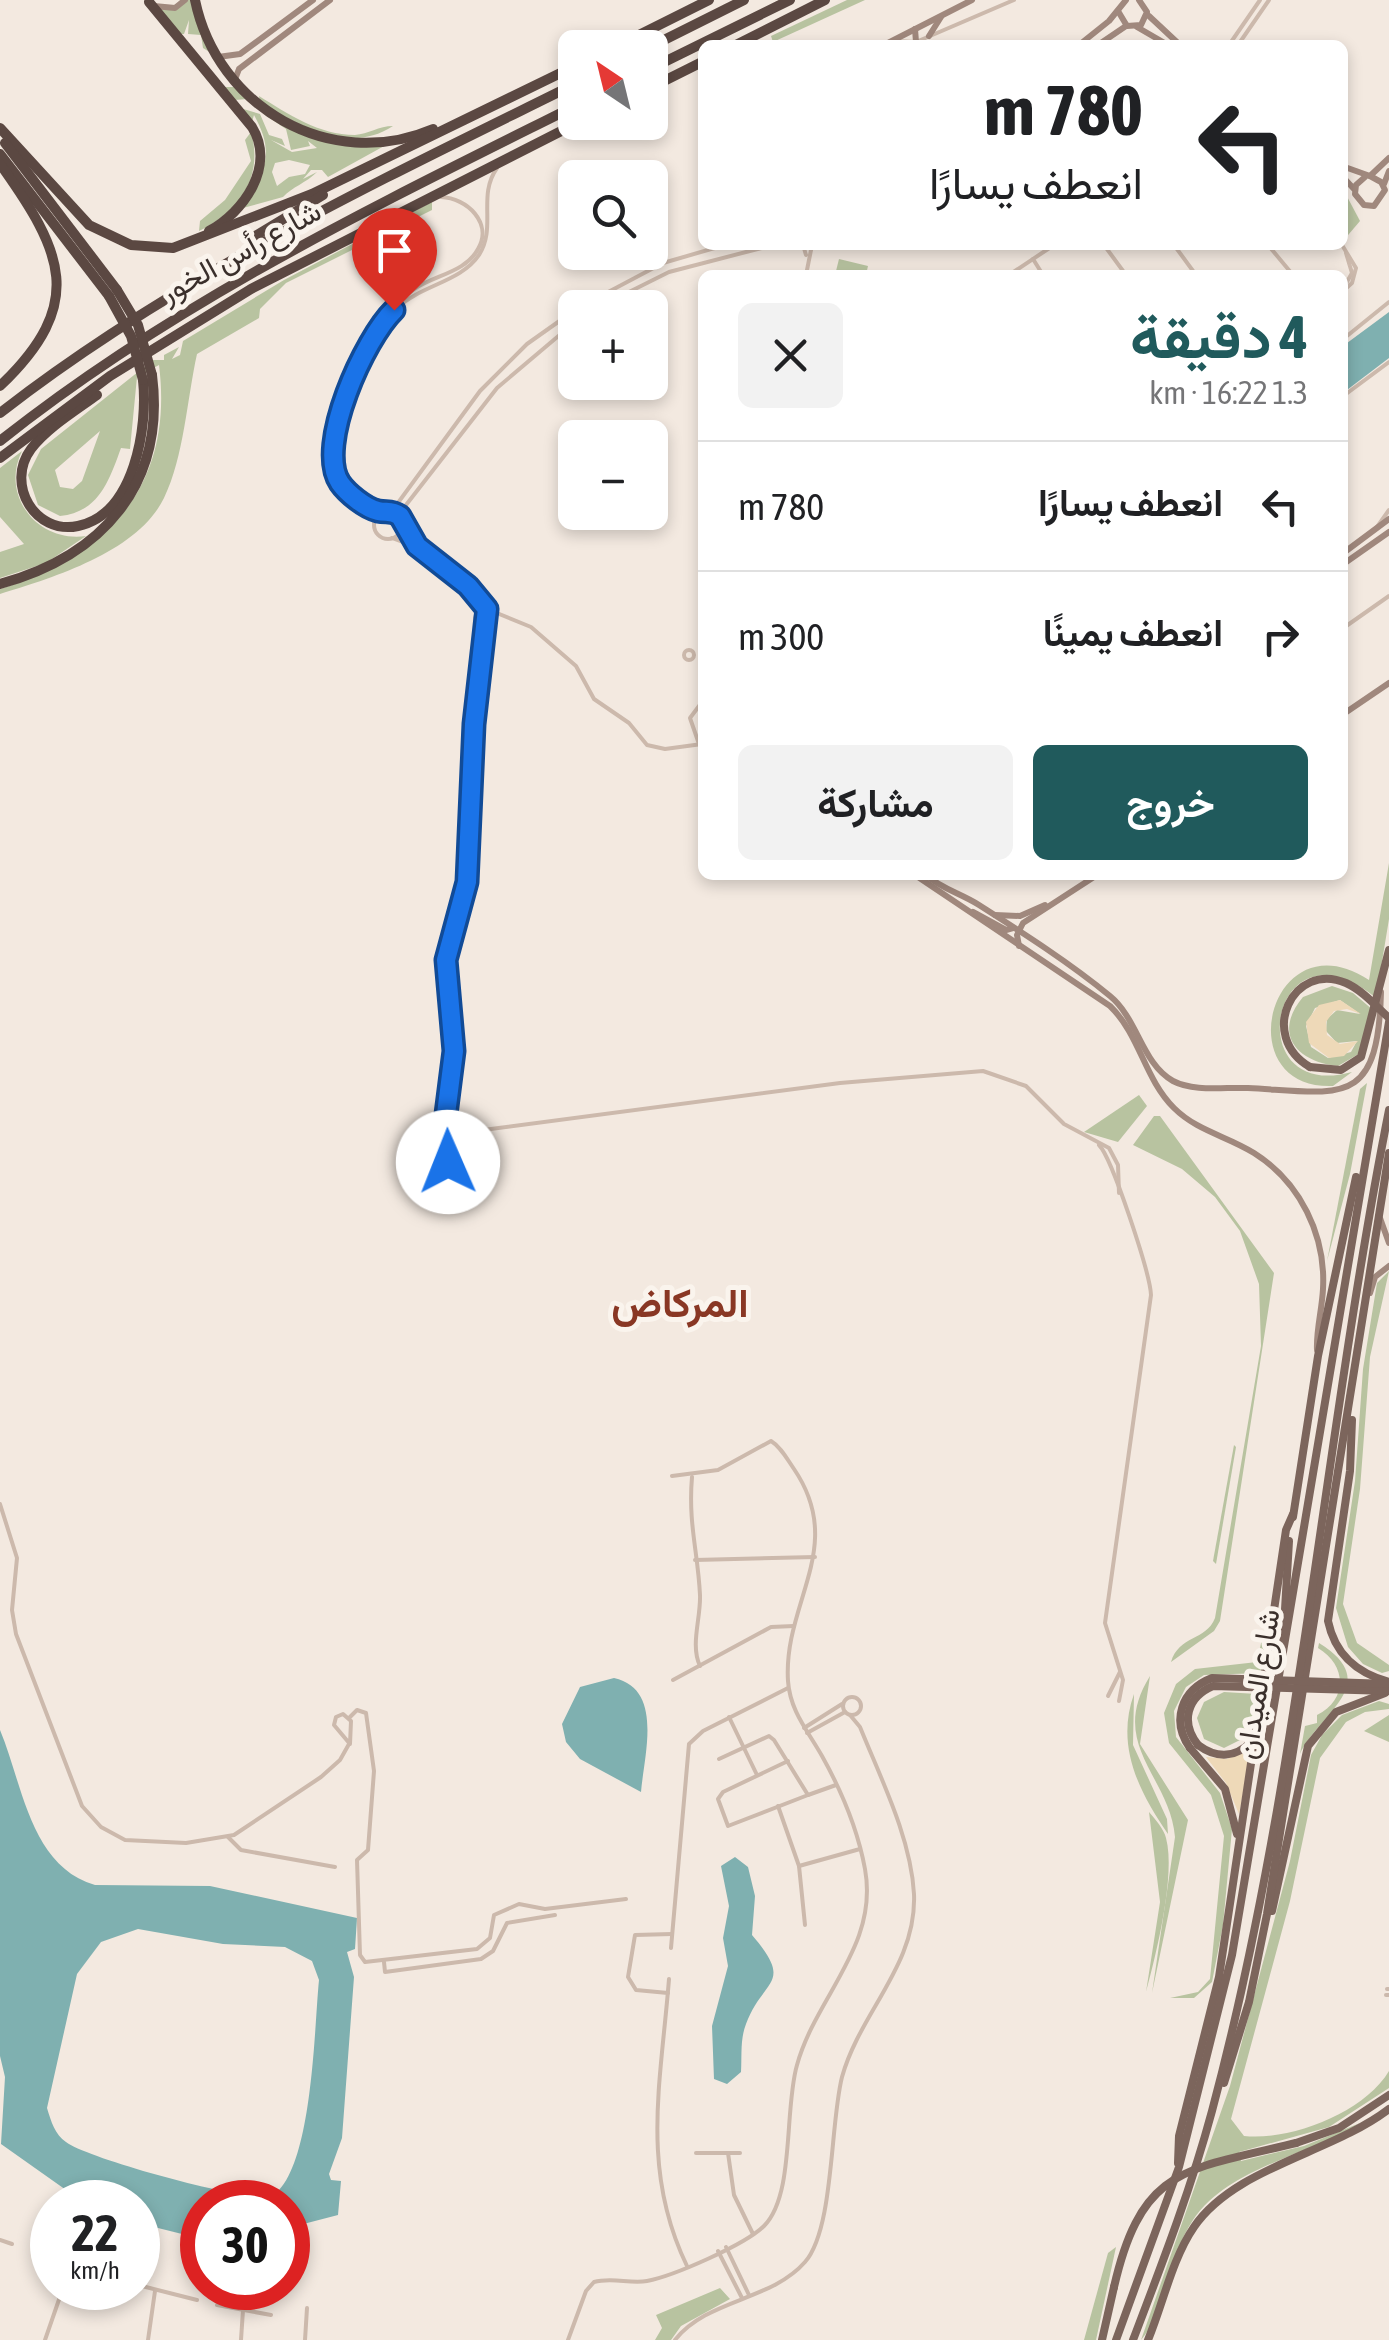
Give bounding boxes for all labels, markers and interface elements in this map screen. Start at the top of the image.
north arrow [558,30,668,140]
map controls [558,30,668,530]
text: 780 m [984,70,1143,150]
icon: left [1178,80,1308,210]
text: انعطف يسارًا [929,157,1143,209]
button: search [558,160,668,270]
street label: شارع رأس الخور [153,193,328,313]
pin [352,208,437,311]
icon: arrive [367,223,422,278]
button: + [558,290,668,400]
text: 4 دقيقة [1130,302,1308,371]
button: close [738,303,843,408]
text: 1.3 km · 16:22 [1149,374,1308,411]
button: − [558,420,668,530]
icon: left [1253,479,1308,534]
text: انعطف يسارًا [1038,481,1223,524]
text: 780 m [738,485,824,528]
icon: right [1253,609,1308,664]
text: انعطف يمينًا [1043,611,1223,654]
text: 300 m [738,615,824,658]
button: مشاركة [738,745,1013,860]
button: خروج [1033,745,1308,860]
position arrow [396,1110,500,1214]
district label: المركاض [611,1280,749,1328]
street label: شارع الميدان [1228,1607,1290,1762]
speed limit sign: 30 [180,2180,310,2310]
text: 22 [71,2204,118,2262]
text: km/h [70,2256,120,2284]

